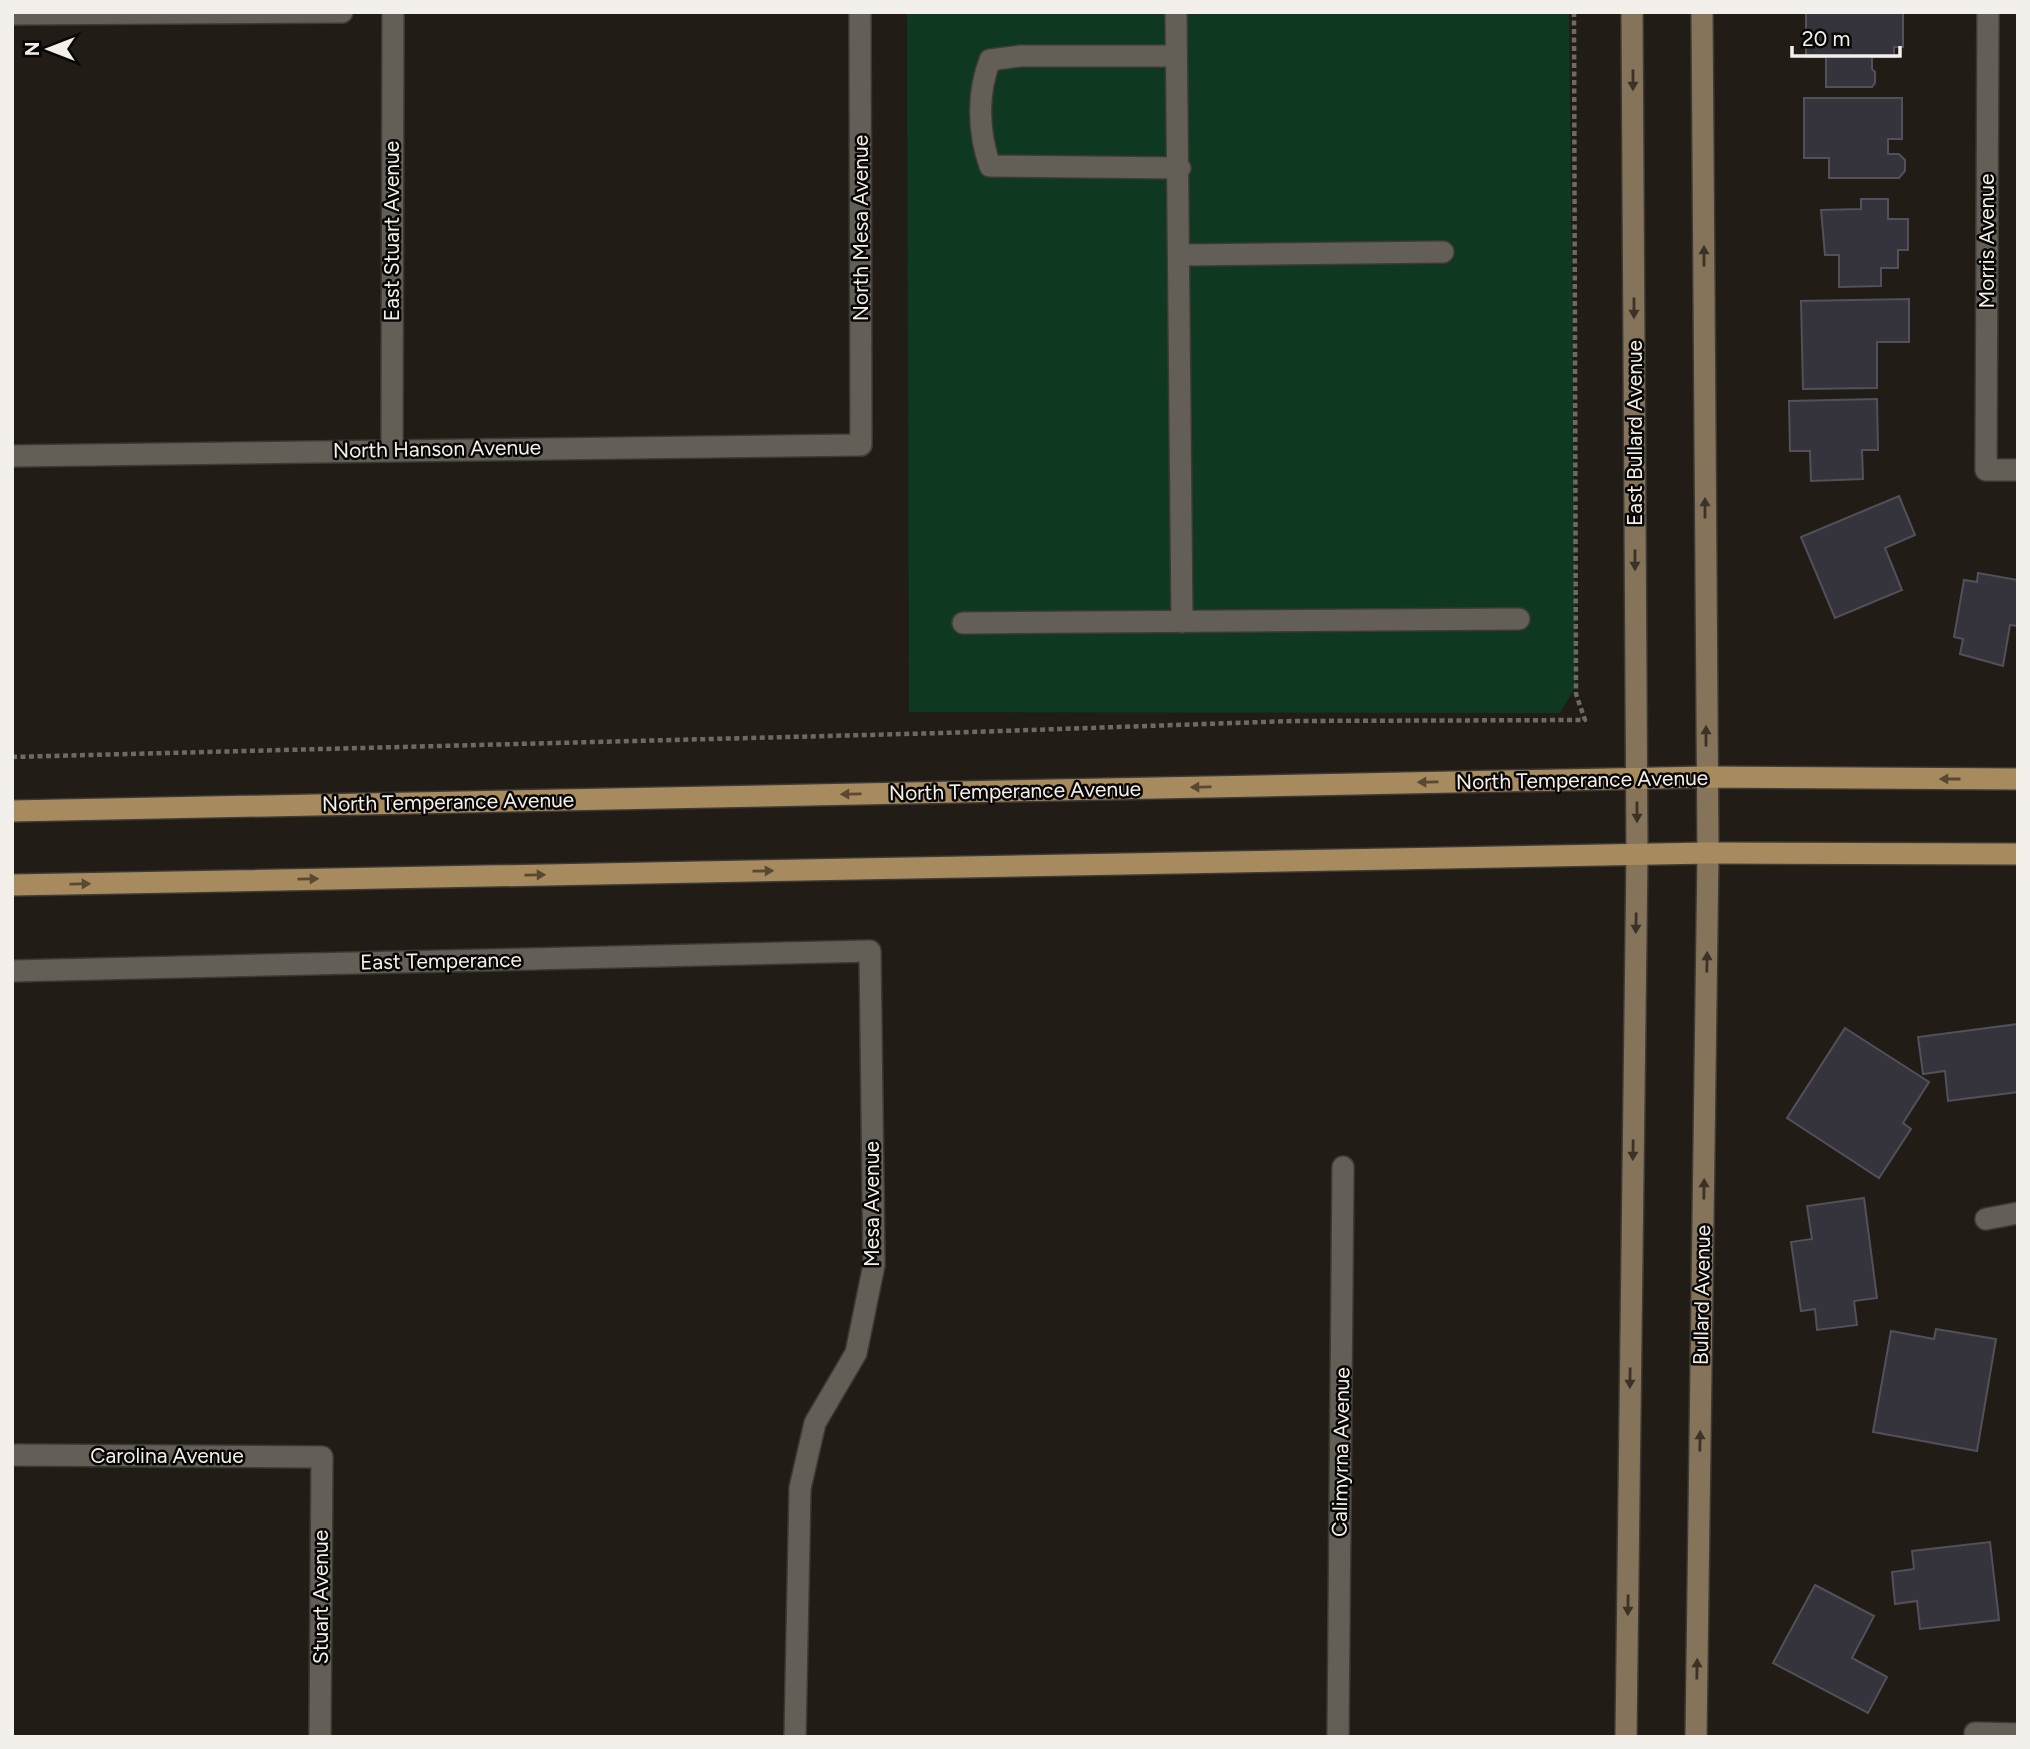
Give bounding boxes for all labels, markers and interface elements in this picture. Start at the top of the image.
north arrow [14,14,84,84]
scale bar [1792,14,1900,58]
text: 20 m [1802,26,1850,51]
text: N [21,42,44,56]
one-way arrow [1627,70,1639,92]
street label: North Mesa Avenue [848,135,873,321]
street label: East Stuart Avenue [379,141,404,321]
street label: Morris Avenue [1974,173,1999,309]
one-way arrow [1698,245,1709,267]
one-way arrow [1628,297,1640,319]
street label: East Bullard Avenue [1622,340,1647,526]
street label: North Hanson Avenue [333,434,541,463]
one-way arrow [1699,497,1711,519]
one-way arrow [1630,549,1641,571]
one-way arrow [1700,725,1712,747]
street label: North Temperance Avenue [1456,765,1708,794]
one-way arrow [1938,773,1960,785]
street label: North Temperance Avenue [889,776,1141,805]
one-way arrow [1417,777,1439,788]
one-way arrow [1189,781,1211,793]
street label: North Temperance Avenue [322,787,574,816]
one-way arrow [839,788,861,800]
one-way arrow [1631,801,1643,823]
one-way arrow [752,865,774,877]
one-way arrow [525,869,547,881]
one-way arrow [297,874,319,885]
one-way arrow [70,878,92,890]
one-way arrow [1630,912,1642,934]
street label: East Temperance [360,947,522,974]
one-way arrow [1701,950,1713,972]
one-way arrow [1627,1139,1639,1161]
street label: Mesa Avenue [859,1141,884,1267]
one-way arrow [1698,1178,1710,1200]
street label: Bullard Avenue [1688,1225,1715,1365]
street label: Calimyrna Avenue [1327,1367,1354,1537]
one-way arrow [1625,1367,1636,1389]
one-way arrow [1695,1430,1706,1452]
street label: Carolina Avenue [90,1443,244,1468]
street label: Stuart Avenue [308,1530,333,1664]
one-way arrow [1622,1594,1633,1616]
one-way arrow [1692,1657,1703,1679]

